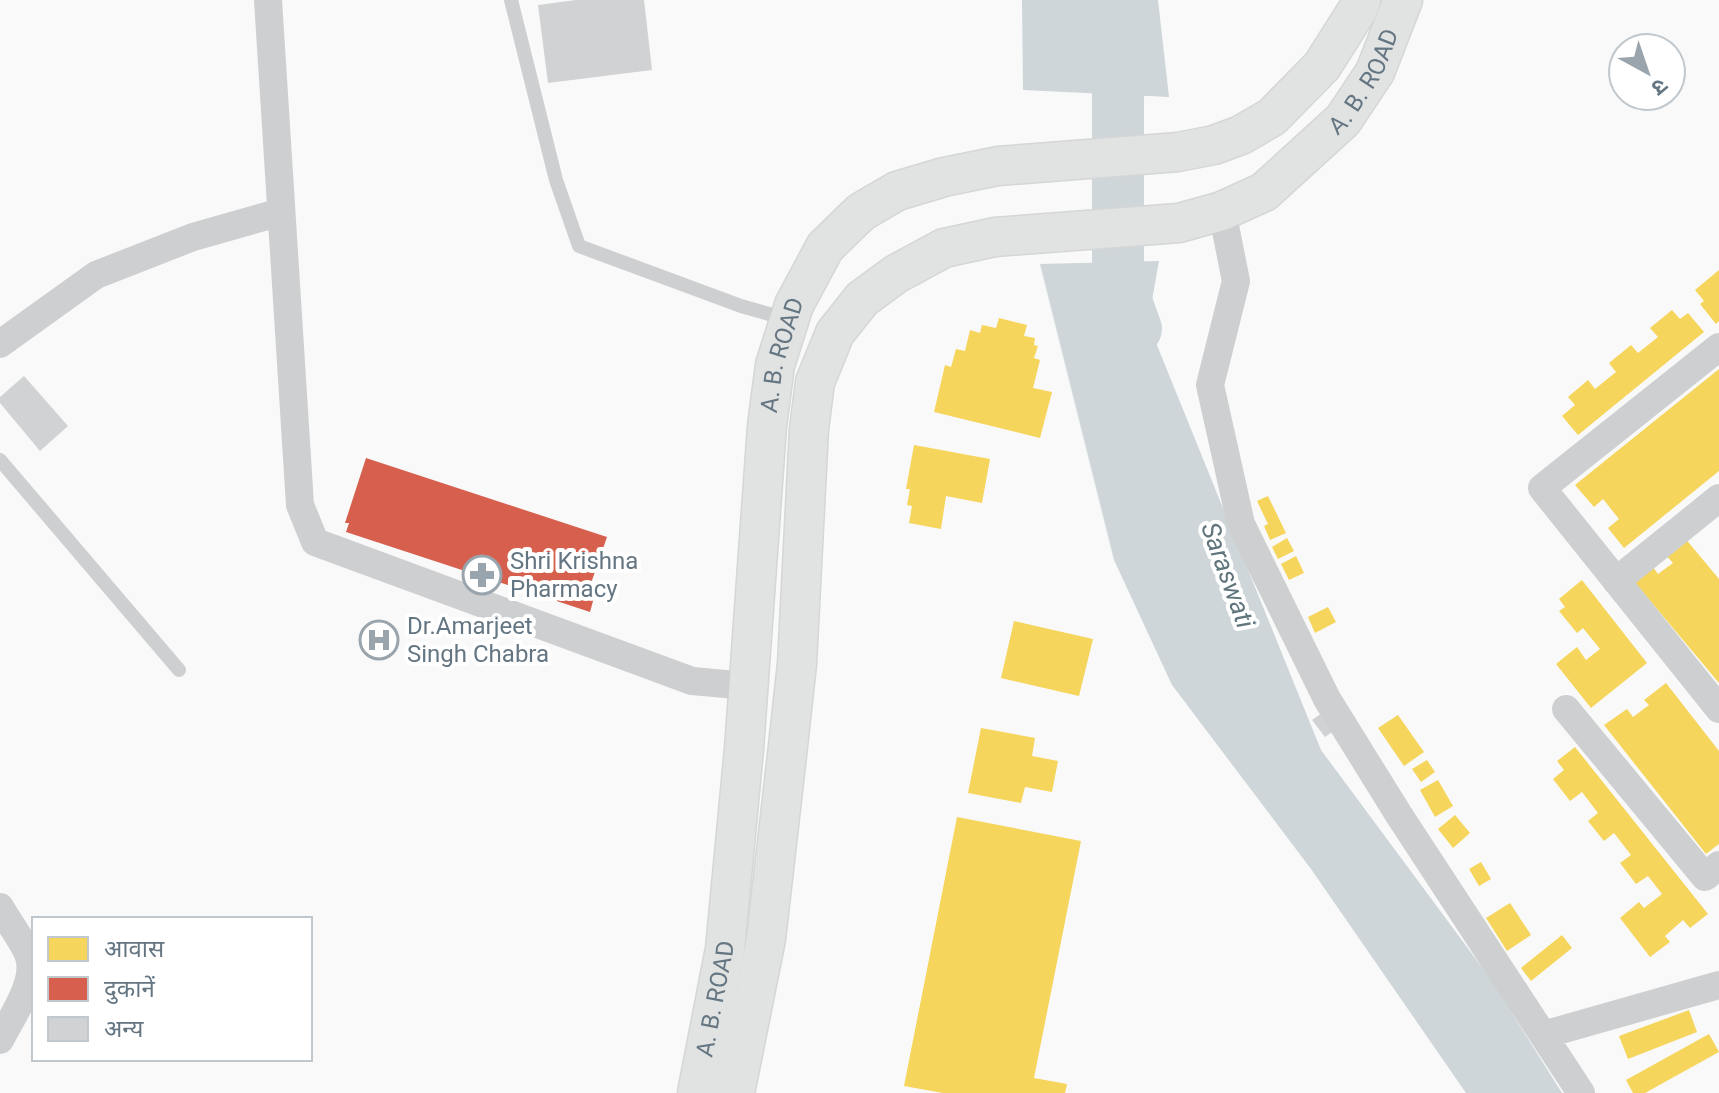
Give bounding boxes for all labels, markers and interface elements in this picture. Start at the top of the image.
street label: A. B. ROAD [1323,25,1404,140]
north arrow [1607,32,1687,112]
text: उ [1646,73,1673,101]
street label: A. B. ROAD [755,294,809,414]
water label: Saraswati [1195,518,1261,633]
place label: Shri Krishna Pharmacy [510,547,638,603]
pharmacy icon: Shri Krishna Pharmacy [461,554,503,596]
place label: Dr.Amarjeet Singh Chabra [407,612,549,668]
hospital icon: Dr.Amarjeet Singh Chabra [358,619,400,661]
legend [32,917,312,1061]
text: आवास [104,935,165,963]
street label: A. B. ROAD [690,940,740,1059]
text: दुकानें [104,975,155,1004]
text: अन्य [104,1015,144,1043]

